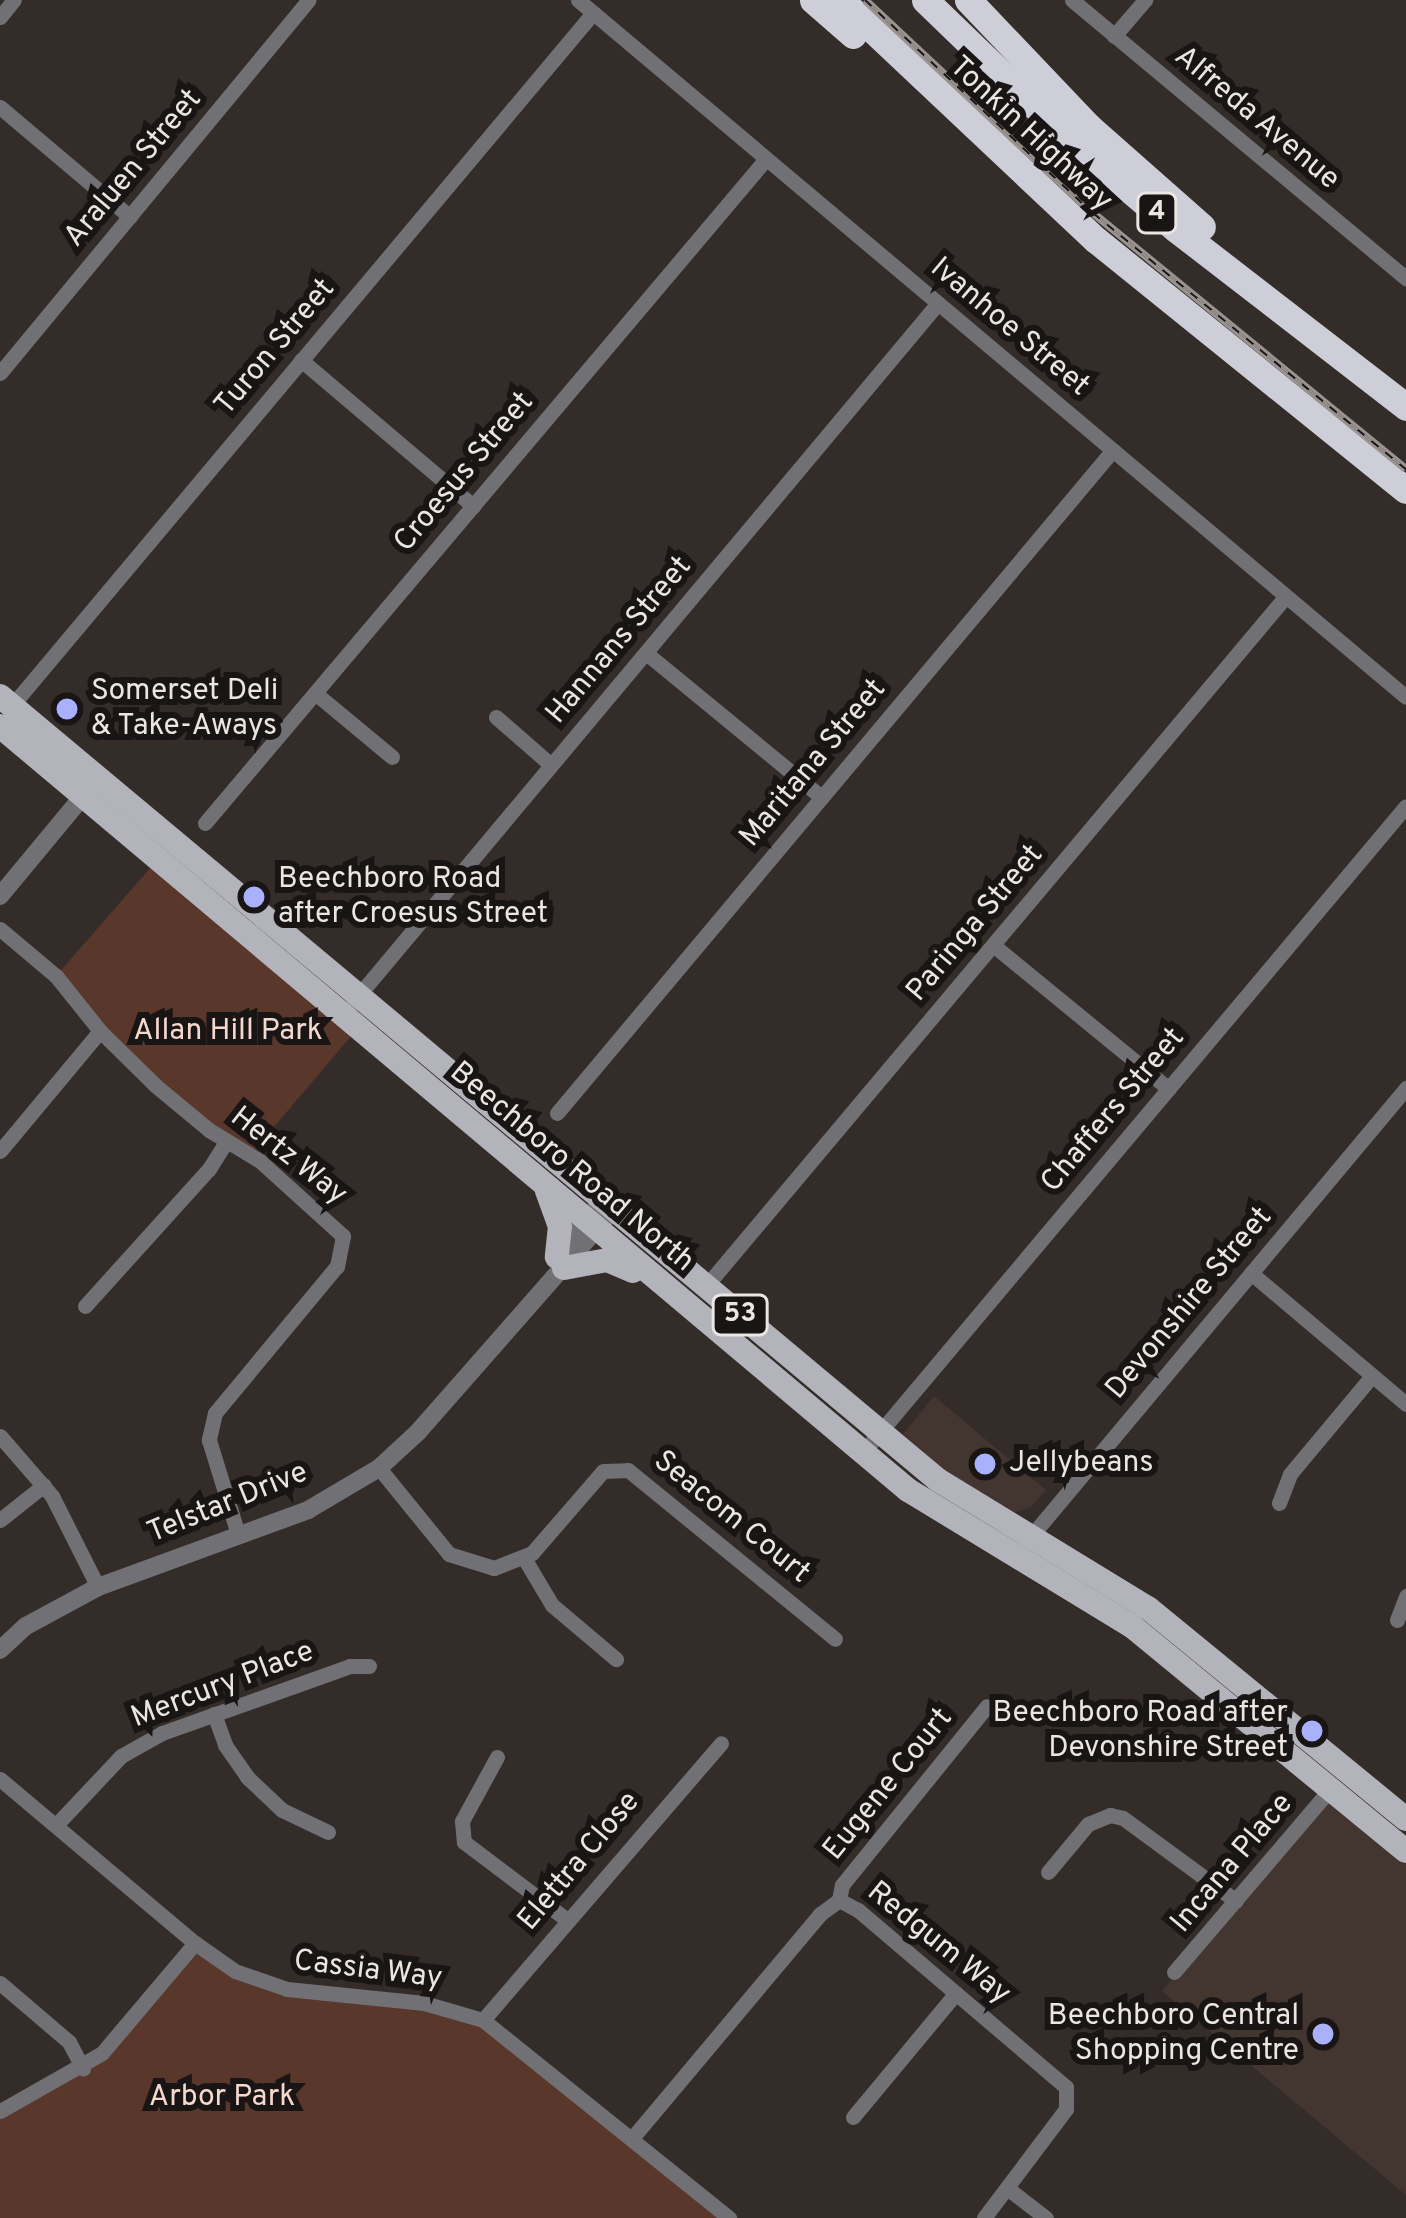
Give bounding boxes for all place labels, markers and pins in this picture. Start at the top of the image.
place label: Somerset Deli & Take-Aways [91,674,278,744]
marker: Somerset Deli & Take-Aways [54,696,80,722]
place label: Beechboro Road after Croesus Street [278,862,548,932]
marker: Beechboro Road after Croesus Street [241,884,267,910]
place label: Jellybeans [1009,1446,1154,1482]
marker: Jellybeans [972,1451,998,1477]
place label: Beechboro Road after Devonshire Street [993,1696,1288,1766]
marker: Beechboro Road after Devonshire Street [1299,1718,1325,1744]
place label: Beechboro Central Shopping Centre [1048,1999,1299,2070]
marker: Beechboro Central Shopping Centre [1310,2021,1336,2047]

